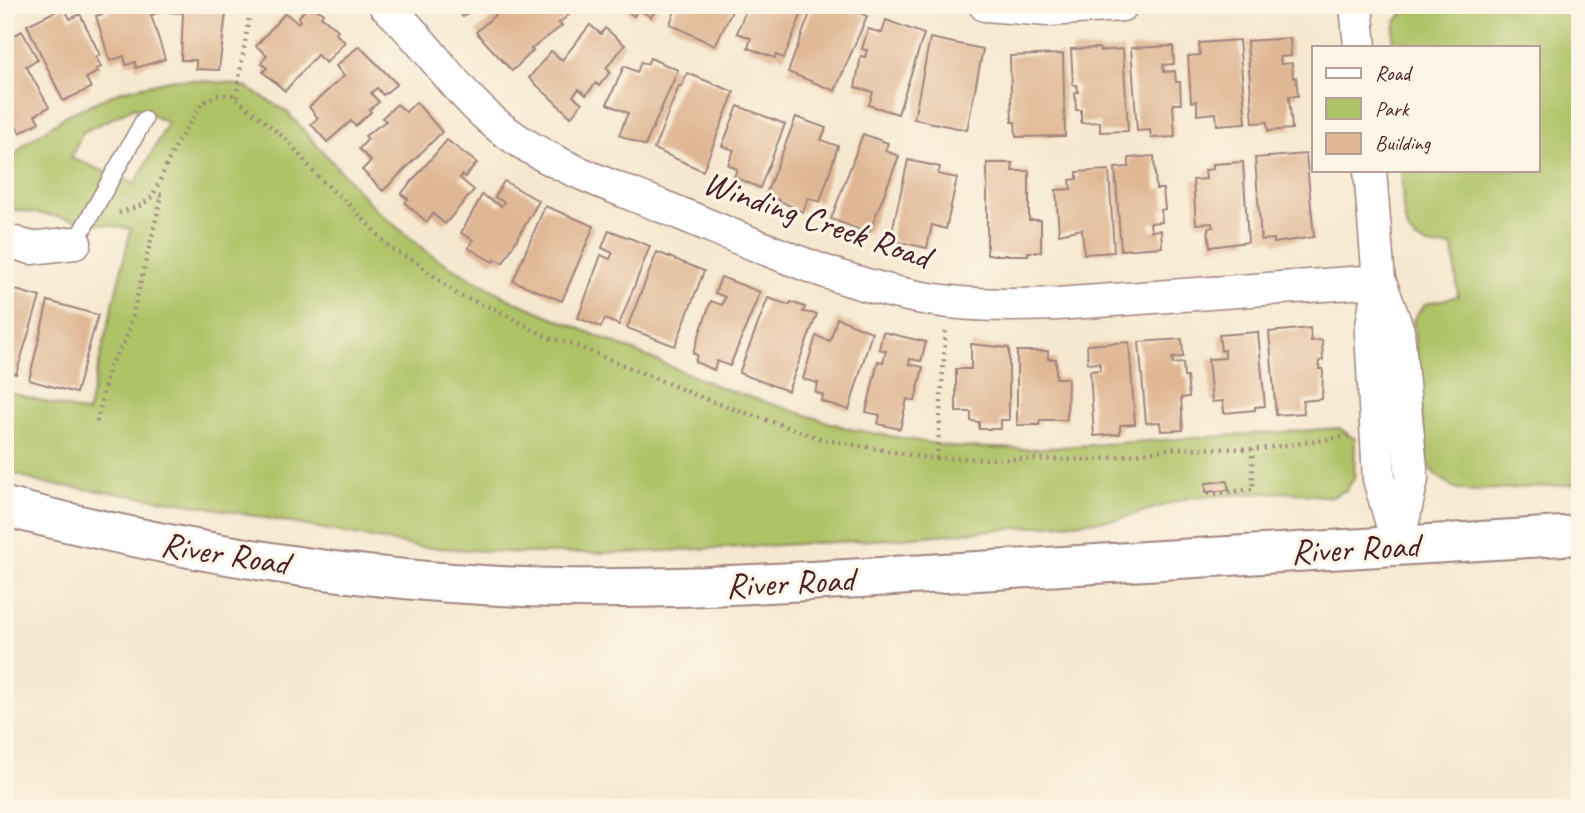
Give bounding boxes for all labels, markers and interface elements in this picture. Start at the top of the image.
legend [1312,46,1540,172]
text: Road [1375,60,1414,86]
text: Park [1375,96,1410,122]
text: Building [1375,130,1432,156]
street label: Winding Creek Road [698,160,941,281]
street label: River Road [158,521,297,587]
street label: River Road [1290,522,1426,574]
street label: River Road [725,556,861,608]

